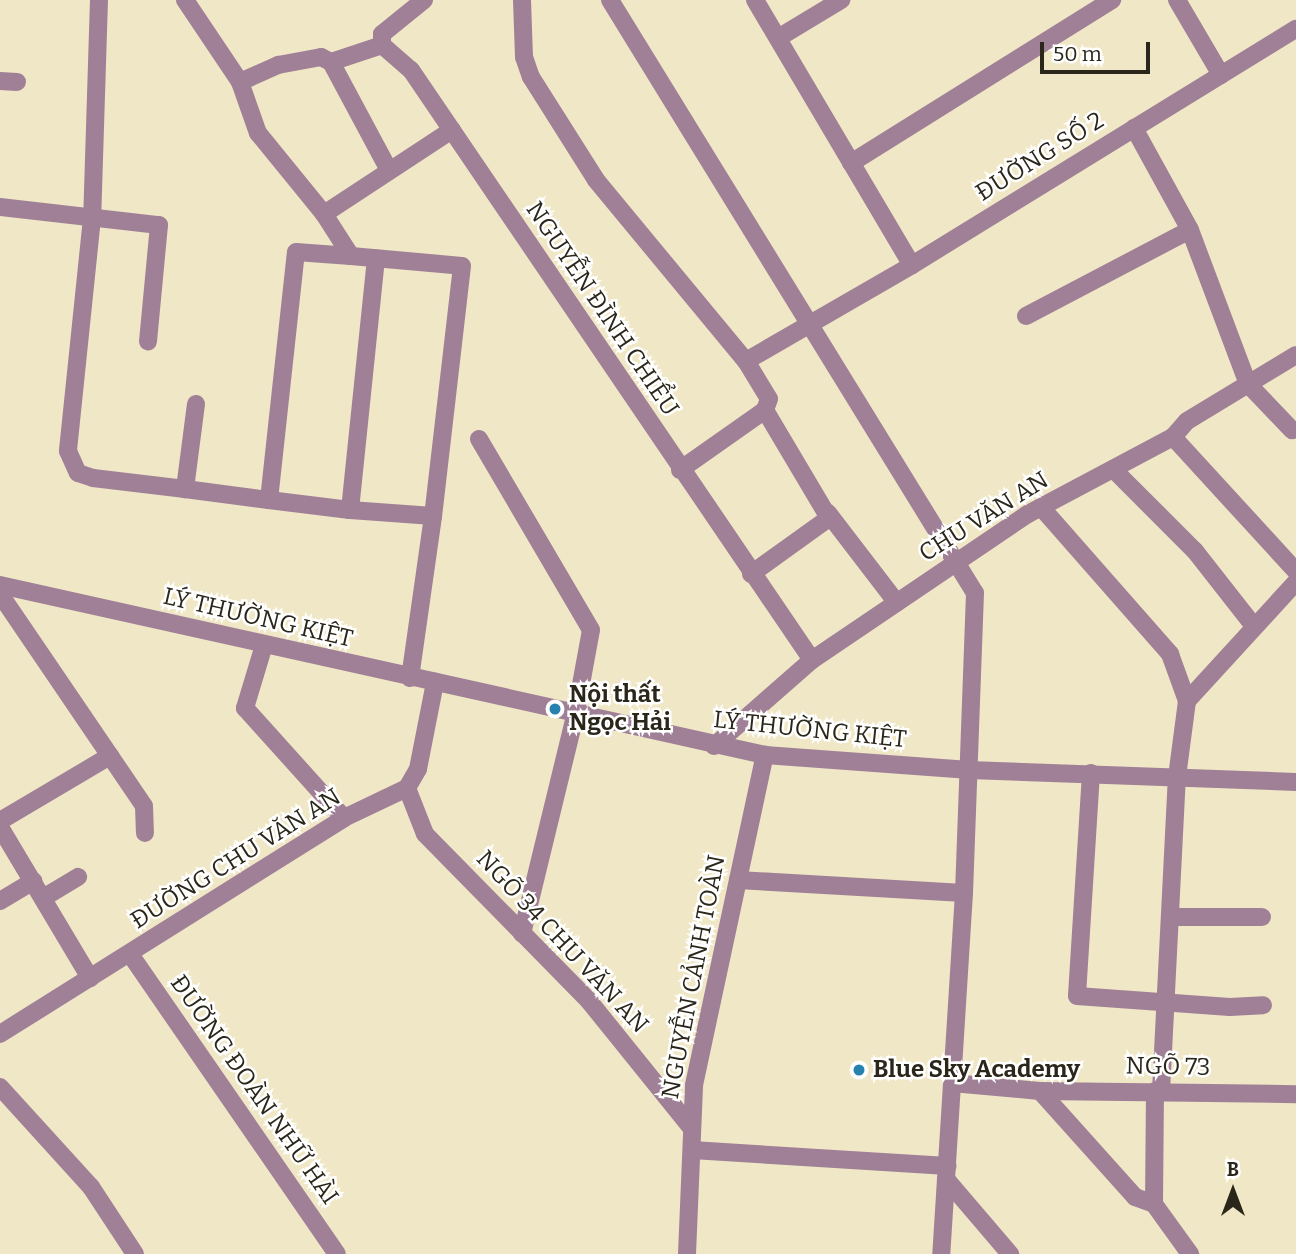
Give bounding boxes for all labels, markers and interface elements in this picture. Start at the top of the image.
scale bar [1044,28,1154,72]
text: 50 m [1053,41,1102,67]
street label: ĐƯỜNG SỐ 2 [971,106,1109,208]
street label: NGUYỄN ĐÌNH CHIỂU [519,196,685,422]
street label: CHU VĂN AN [914,466,1054,568]
street label: LÝ THƯỜNG KIỆT [160,582,356,654]
place label: Nội thất Ngọc Hải [569,681,671,737]
marker: Nội thất Ngọc Hải [547,701,563,717]
street label: LÝ THƯỜNG KIỆT [712,706,908,754]
street label: ĐƯỜNG CHU VĂN AN [126,783,346,935]
street label: NGÕ 34 CHU VĂN AN [470,845,654,1039]
street label: NGUYỄN CẢNH TOÀN [656,853,732,1101]
street label: ĐƯỜNG ĐOÀN NHỮ HÀI [164,970,344,1210]
street label: NGÕ 73 [1125,1052,1211,1082]
place label: Blue Sky Academy [873,1056,1080,1084]
marker: Blue Sky Academy [851,1062,867,1078]
north arrow [1198,1156,1268,1226]
text: B [1227,1158,1239,1181]

